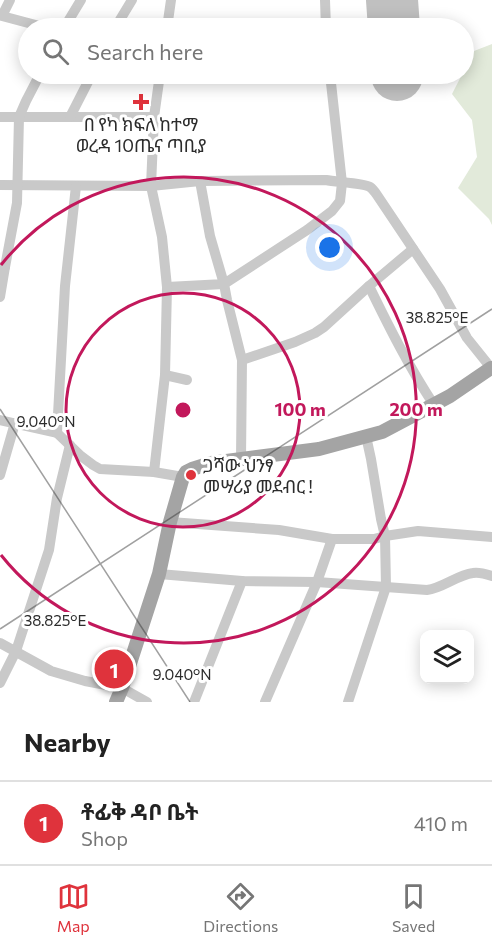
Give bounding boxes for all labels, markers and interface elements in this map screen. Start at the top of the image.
search box [18,18,474,84]
icon: search [39,35,72,68]
text: Search here [87,38,203,65]
marker: በ የካ ክፍለ ከተማ ወረዳ 10ጤና ጣቢያ [132,93,150,111]
place label: በ የካ ክፍለ ከተማ ወረዳ 10ጤና ጣቢያ [76,113,206,156]
your location [315,233,344,262]
text: 38.825°E [406,308,468,326]
text: 100 m [274,398,326,420]
text: 200 m [389,398,443,420]
centre of rings [173,400,193,420]
text: 9.040°N [16,412,76,430]
place label: ጋሻው ህንፃ መሣሪያ መደብር ! [203,454,313,497]
marker: ጋሻው ህንፃ መሣሪያ መደብር ! [184,468,198,482]
text: 38.825°E [24,611,86,629]
map controls [420,630,474,684]
button: layers [420,630,474,684]
pin: 1 [94,646,134,692]
text: 9.040°N [152,665,212,683]
text: Nearby [24,726,111,757]
text: ቶፊቅ ዳቦ ቤት [81,798,199,825]
text: 1 [39,811,48,835]
text: 410 m [414,811,468,835]
text: Shop [81,826,128,850]
tab: Map [57,880,90,935]
tab: Directions [203,880,278,935]
tab: Saved [392,880,435,935]

